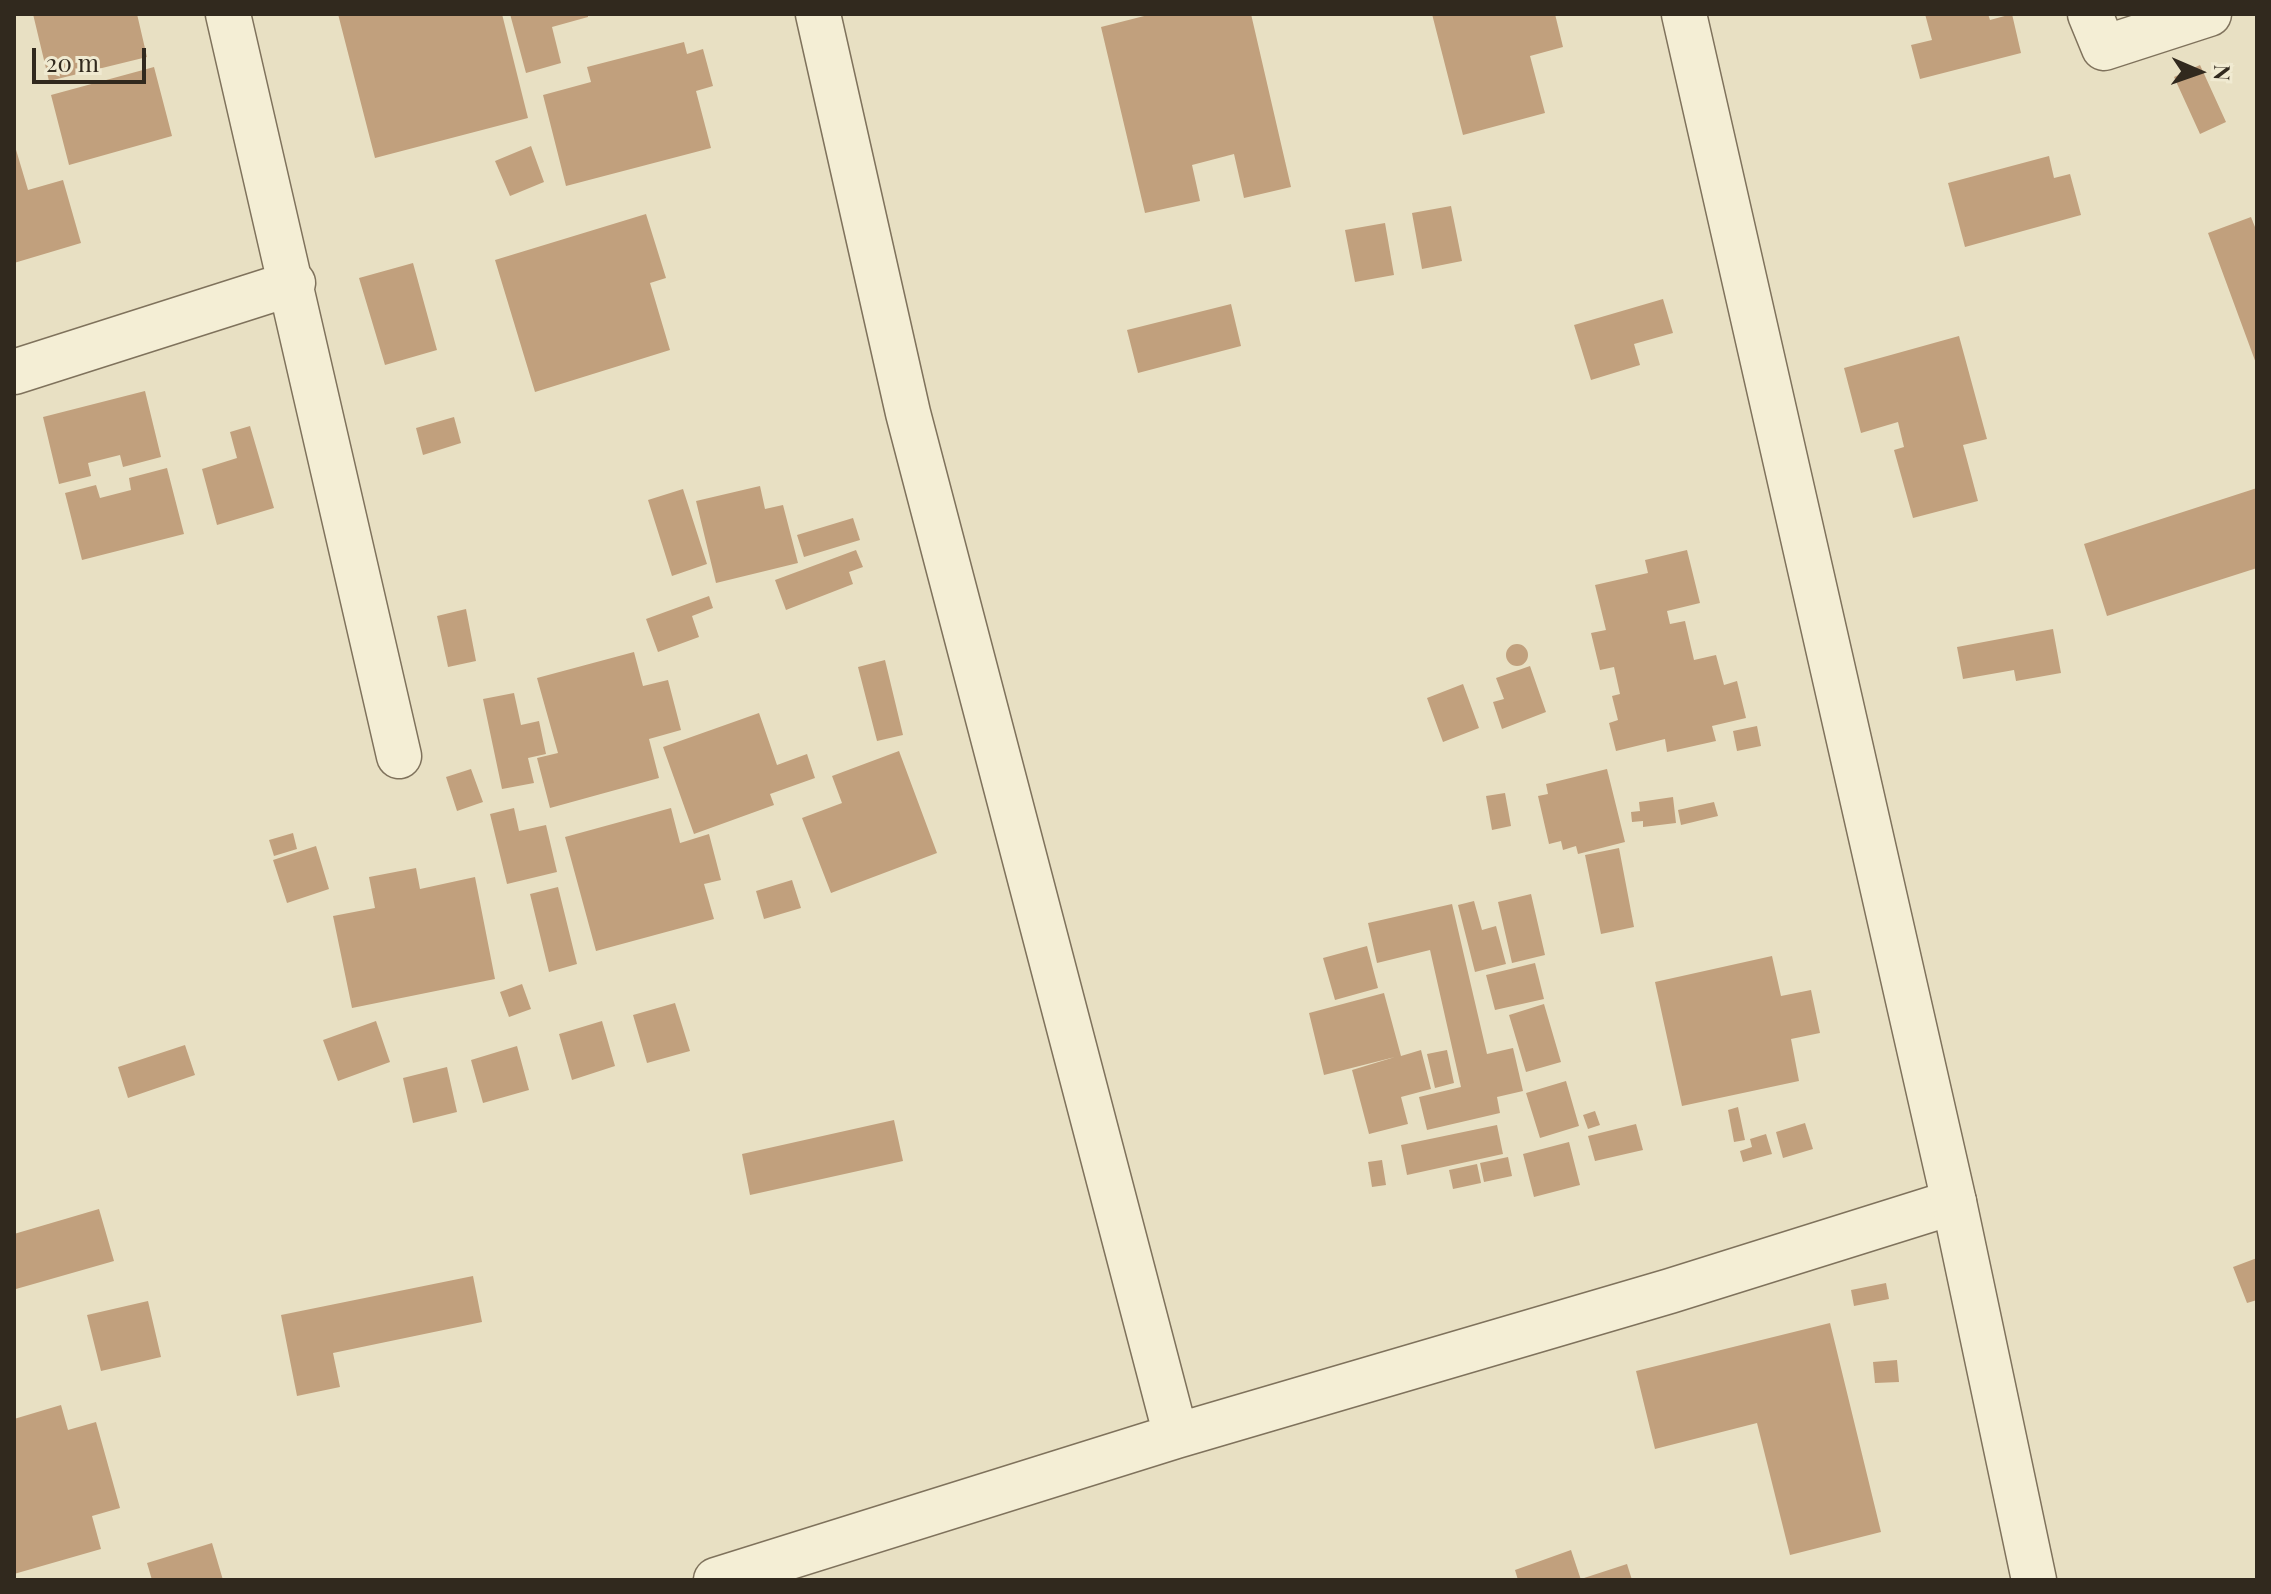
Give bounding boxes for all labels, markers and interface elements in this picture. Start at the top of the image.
scale bar [36,32,150,82]
north arrow [2159,32,2239,112]
text: 20 m [46,46,99,78]
text: N [2208,64,2238,81]

